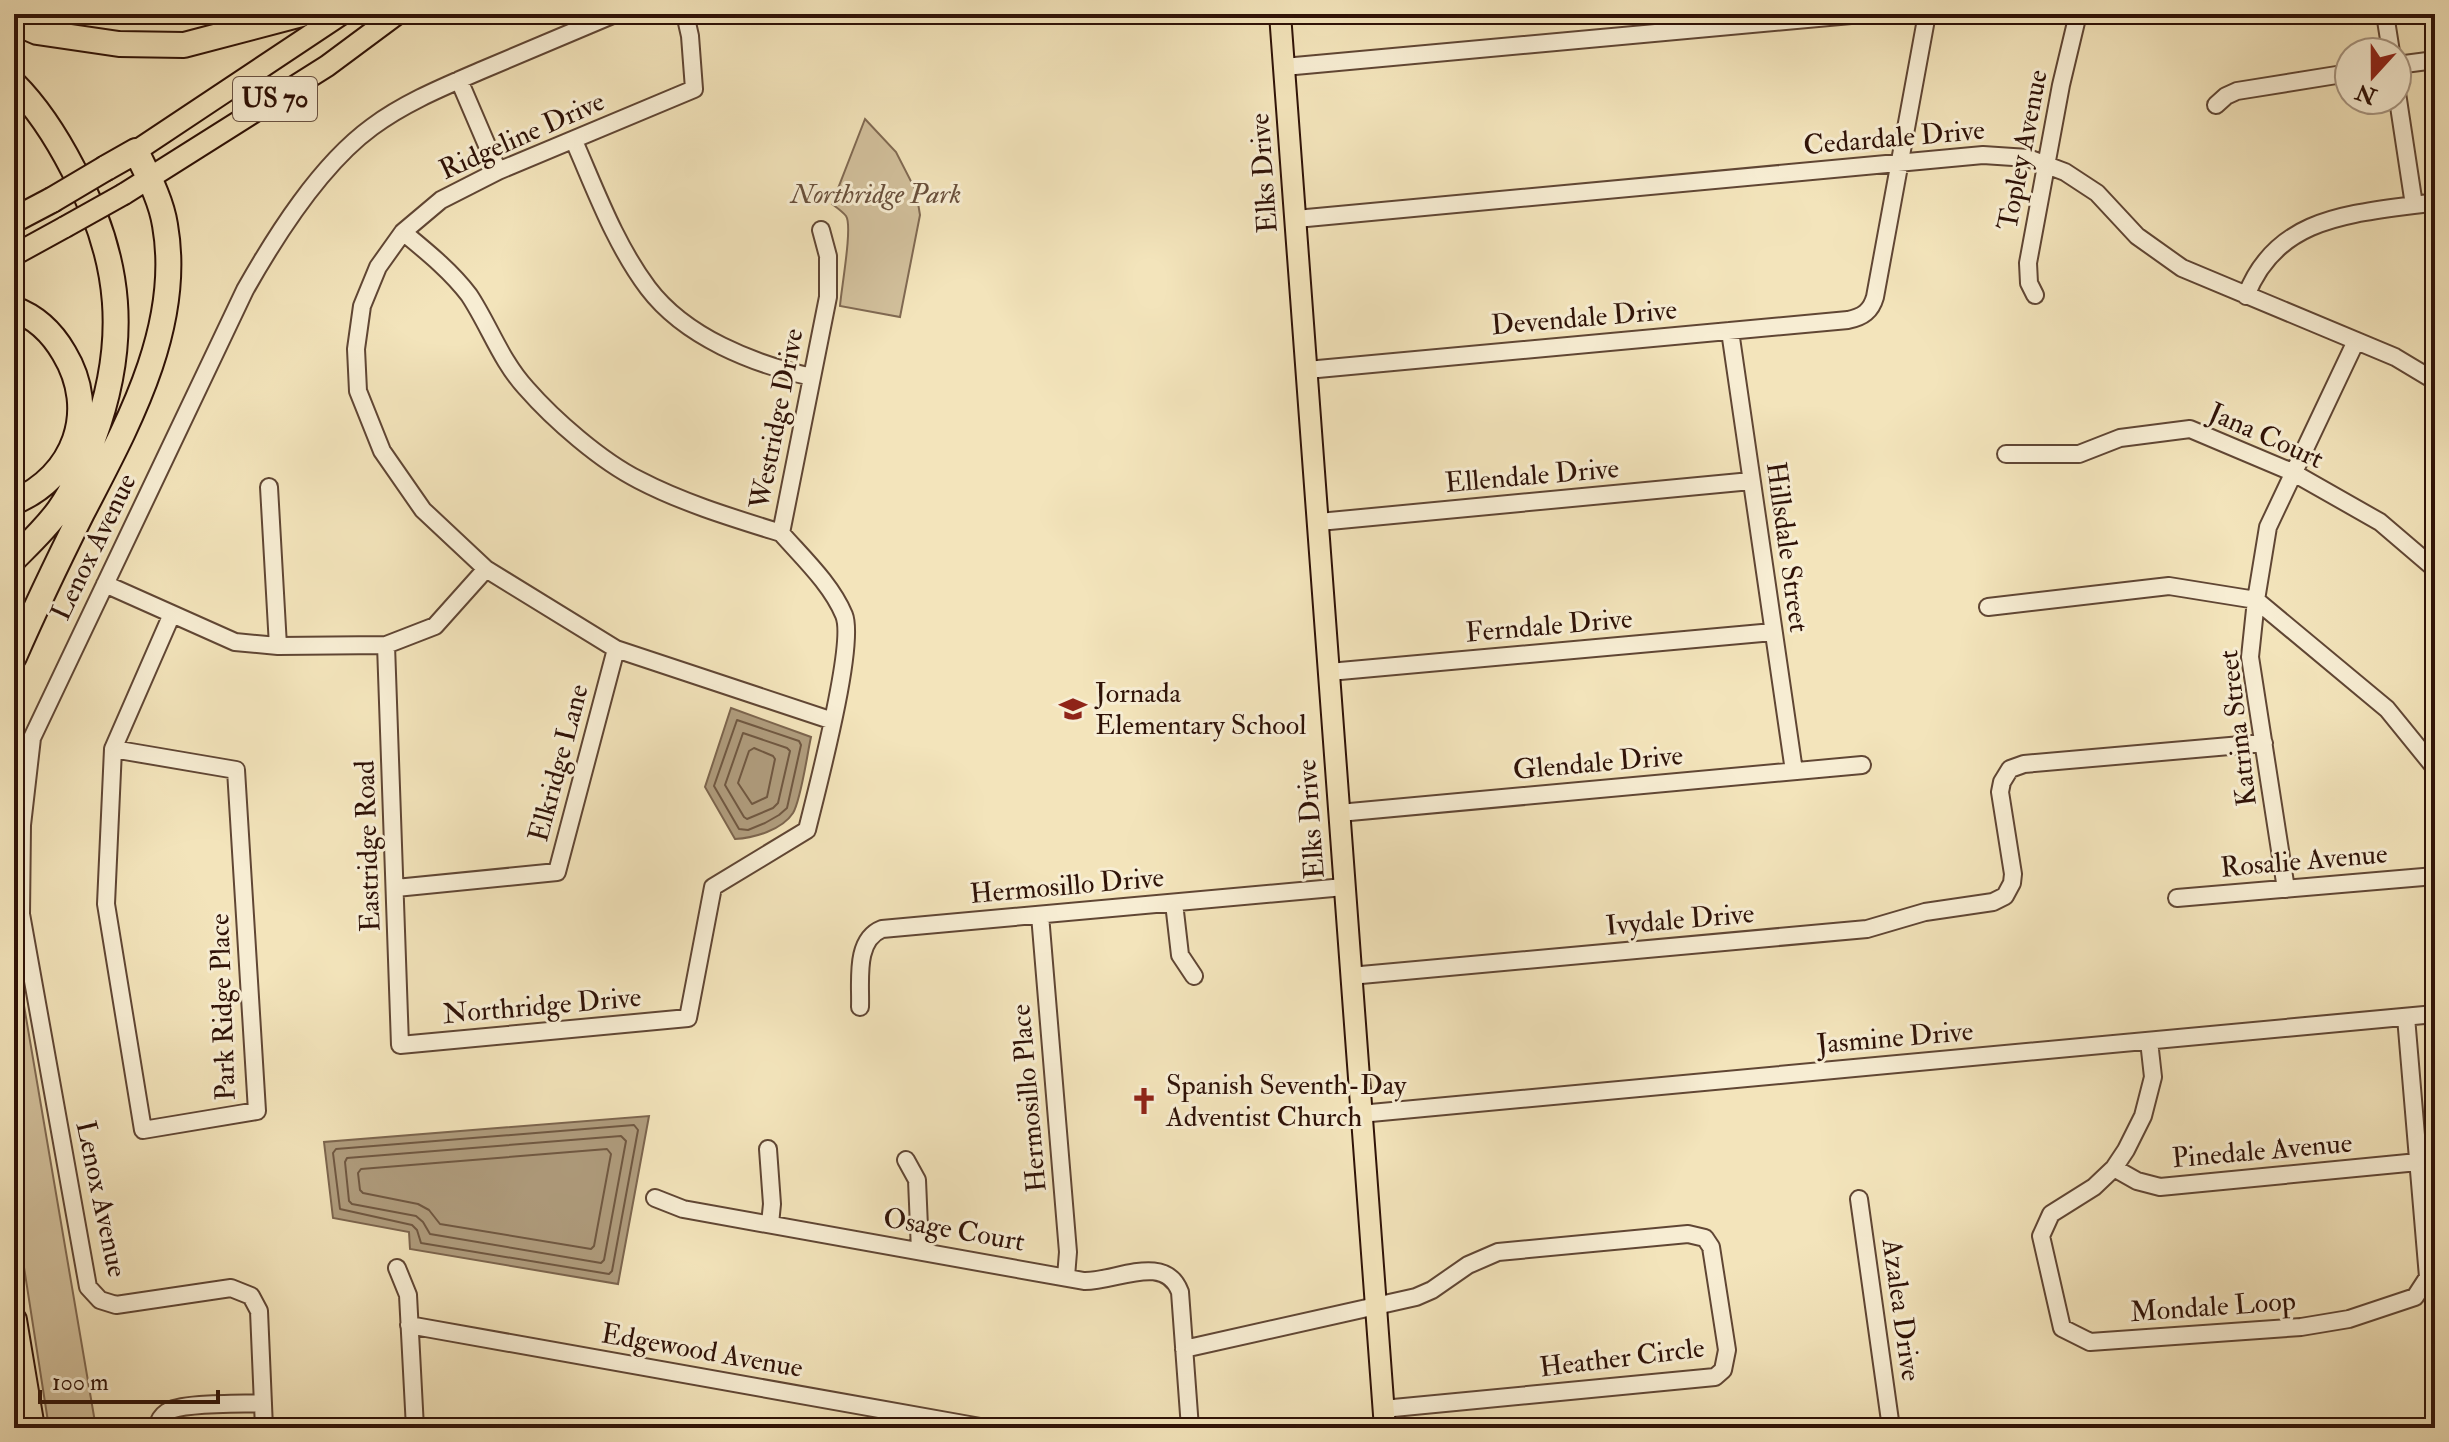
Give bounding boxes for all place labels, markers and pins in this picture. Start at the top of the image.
place label: Jornada Elementary School [1094,676,1306,743]
school or university icon: Jornada Elementary School [1058,694,1088,724]
place label: Spanish Seventh-Day Adventist Church [1165,1068,1407,1135]
church icon: Spanish Seventh-Day Adventist Church [1129,1086,1159,1116]

